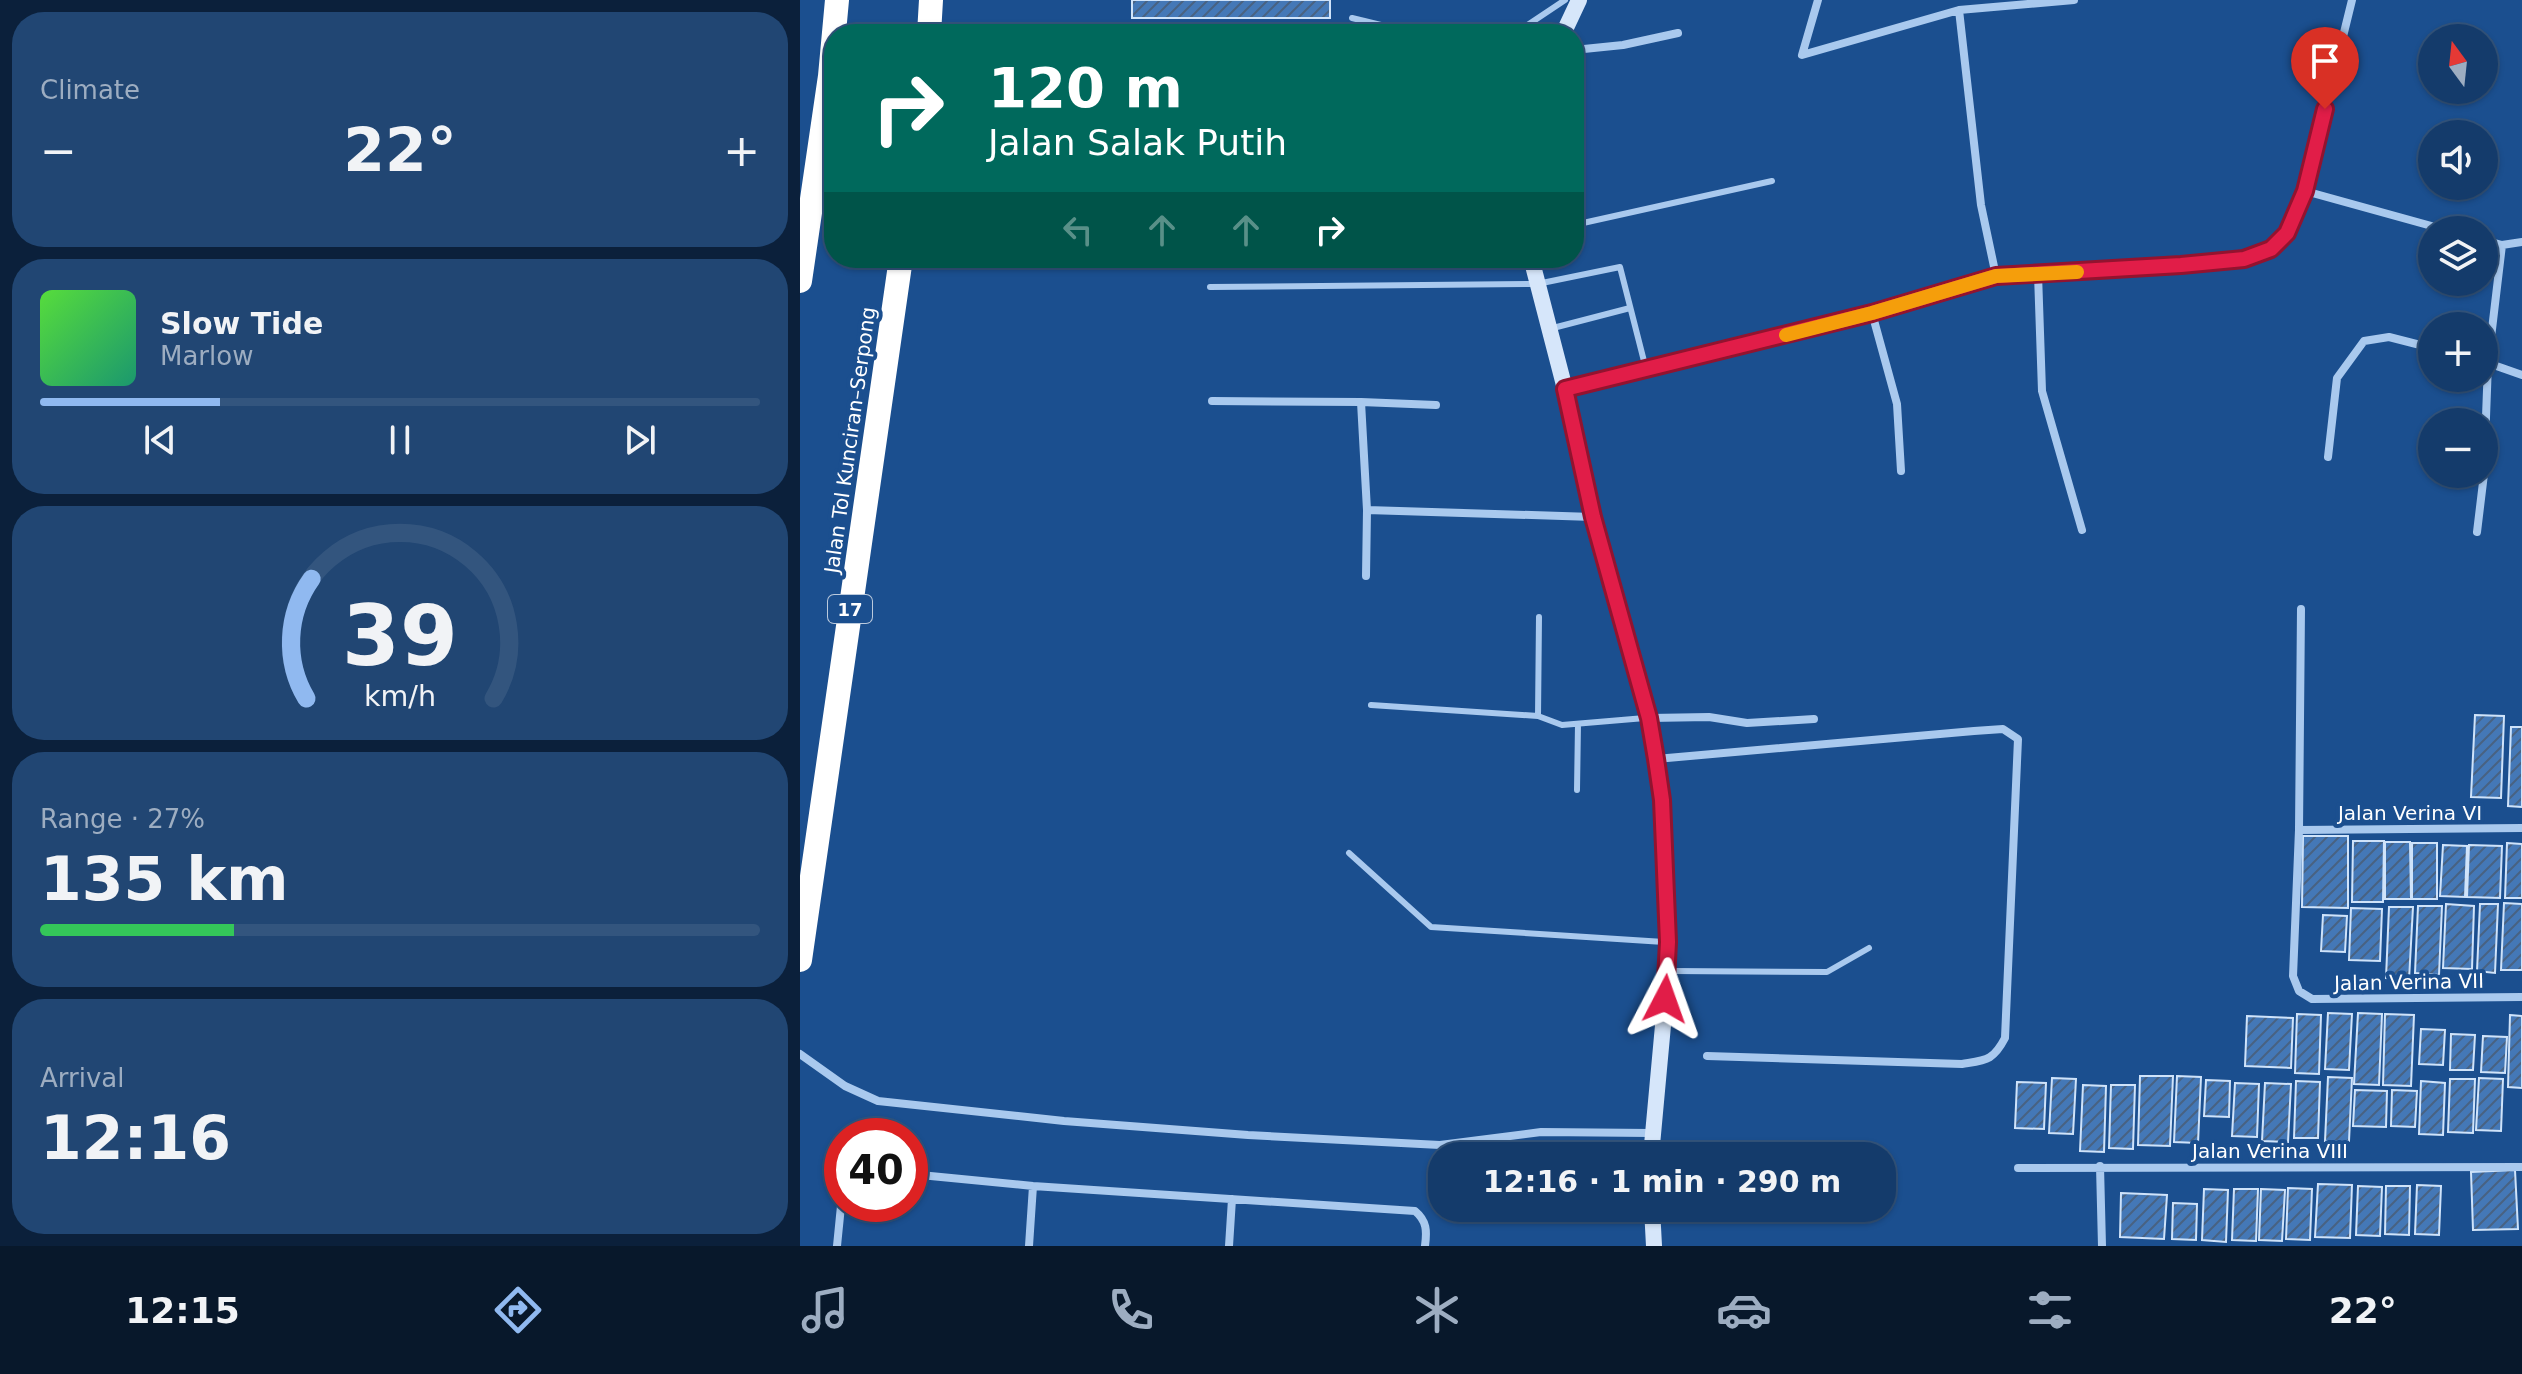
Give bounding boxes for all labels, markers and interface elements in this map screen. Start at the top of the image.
north arrow [2418,24,2498,104]
map controls [2418,24,2498,488]
pin [2291,27,2359,109]
icon: arrive [2303,39,2347,83]
text: 120 m [988,55,1183,120]
icon: right [856,56,960,160]
text: Climate [40,75,140,105]
text: 22° [343,115,457,185]
button: sound [2418,120,2498,200]
text: Jalan Salak Putih [988,122,1287,163]
text: − [40,125,77,176]
text: + [723,125,760,176]
icon: left [1056,208,1100,252]
icon: ahead [1140,208,1184,252]
icon: ahead [1224,208,1268,252]
icon: right [1308,208,1352,252]
button: layers [2418,216,2498,296]
street label: Jalan Tol Kunciran–Serpong [819,305,881,577]
text: Slow Tide [160,306,323,341]
button: + [2418,312,2498,392]
text: Marlow [160,341,253,371]
button: − [2418,408,2498,488]
icon: previous [138,418,182,462]
icon: pause [378,418,422,462]
icon: next [618,418,662,462]
text: 39 [342,588,458,685]
road number: 17 [828,595,872,623]
text: km/h [364,679,436,713]
street label: Jalan Verina VI [2336,801,2482,825]
text: Range · 27% [40,804,205,834]
text: 135 km [40,844,289,914]
position arrow [1623,957,1707,1041]
street label: Jalan Verina VII [2332,969,2484,995]
text: Arrival [40,1063,124,1093]
text: 12:16 [40,1103,231,1173]
speed limit sign: 40 [824,1118,928,1222]
street label: Jalan Verina VIII [2190,1139,2348,1163]
text: 12:16 · 1 min · 290 m [1483,1164,1841,1199]
icon: directions [490,1282,546,1338]
icon: music [797,1282,853,1338]
icon: phone [1103,1282,1159,1338]
icon: climate [1409,1282,1465,1338]
icon: car [1716,1282,1772,1338]
icon: filters [2022,1282,2078,1338]
text: 12:15 [125,1290,240,1331]
text: 22° [2329,1290,2397,1331]

